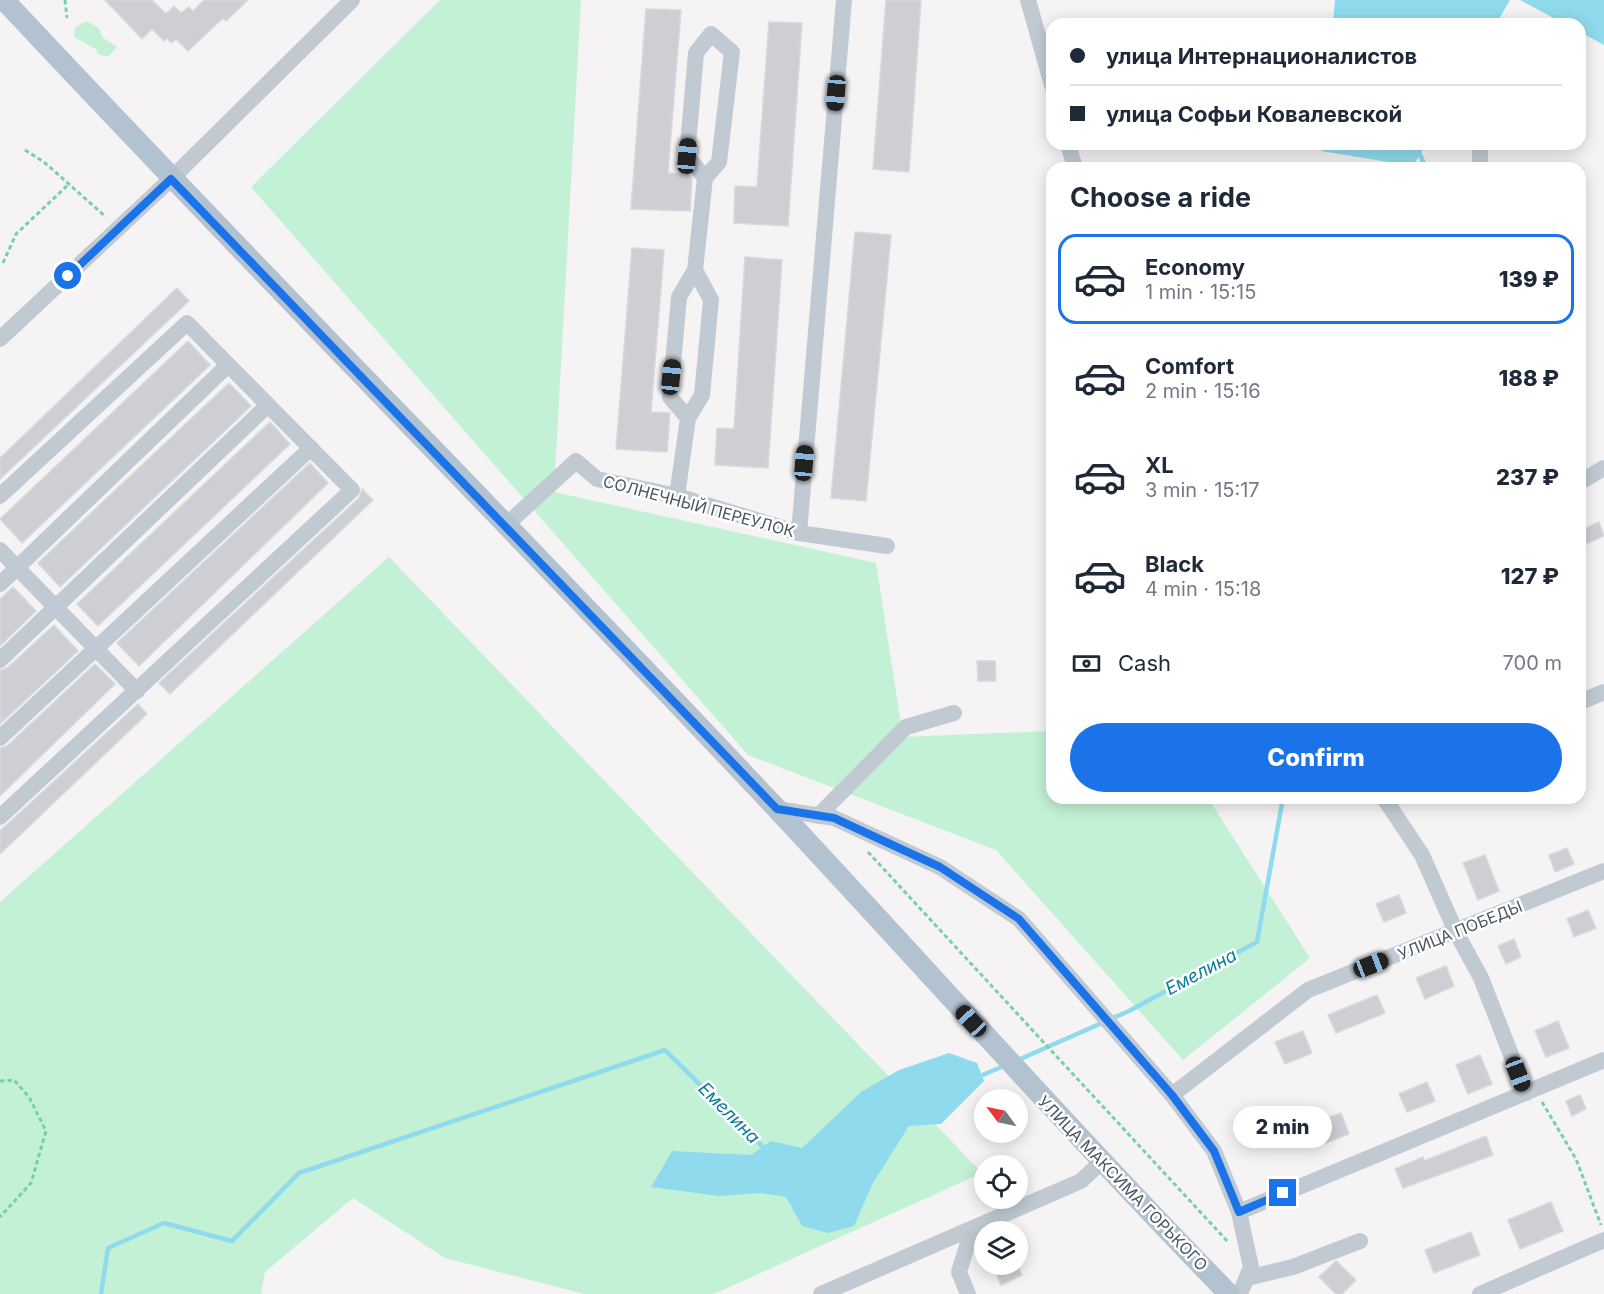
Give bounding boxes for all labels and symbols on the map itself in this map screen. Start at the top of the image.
car [825,74,847,112]
car [676,137,698,175]
route start [54,262,81,289]
car [660,358,682,396]
car [793,444,815,482]
street label: СОЛНЕЧНЫЙ ПЕРЕУЛОК [601,471,797,541]
street label: УЛИЦА ПОБЕДЫ [1395,896,1525,964]
water label: Емелина [1161,944,1240,999]
car [1351,950,1391,980]
car [952,1002,990,1040]
car [1503,1054,1533,1094]
water label: Емелина [694,1078,764,1148]
north arrow [974,1089,1028,1143]
street label: УЛИЦА МАКСИМА ГОРЬКОГО [1034,1091,1212,1275]
callout: 2 min [1234,1106,1332,1148]
route end [1269,1179,1296,1206]

